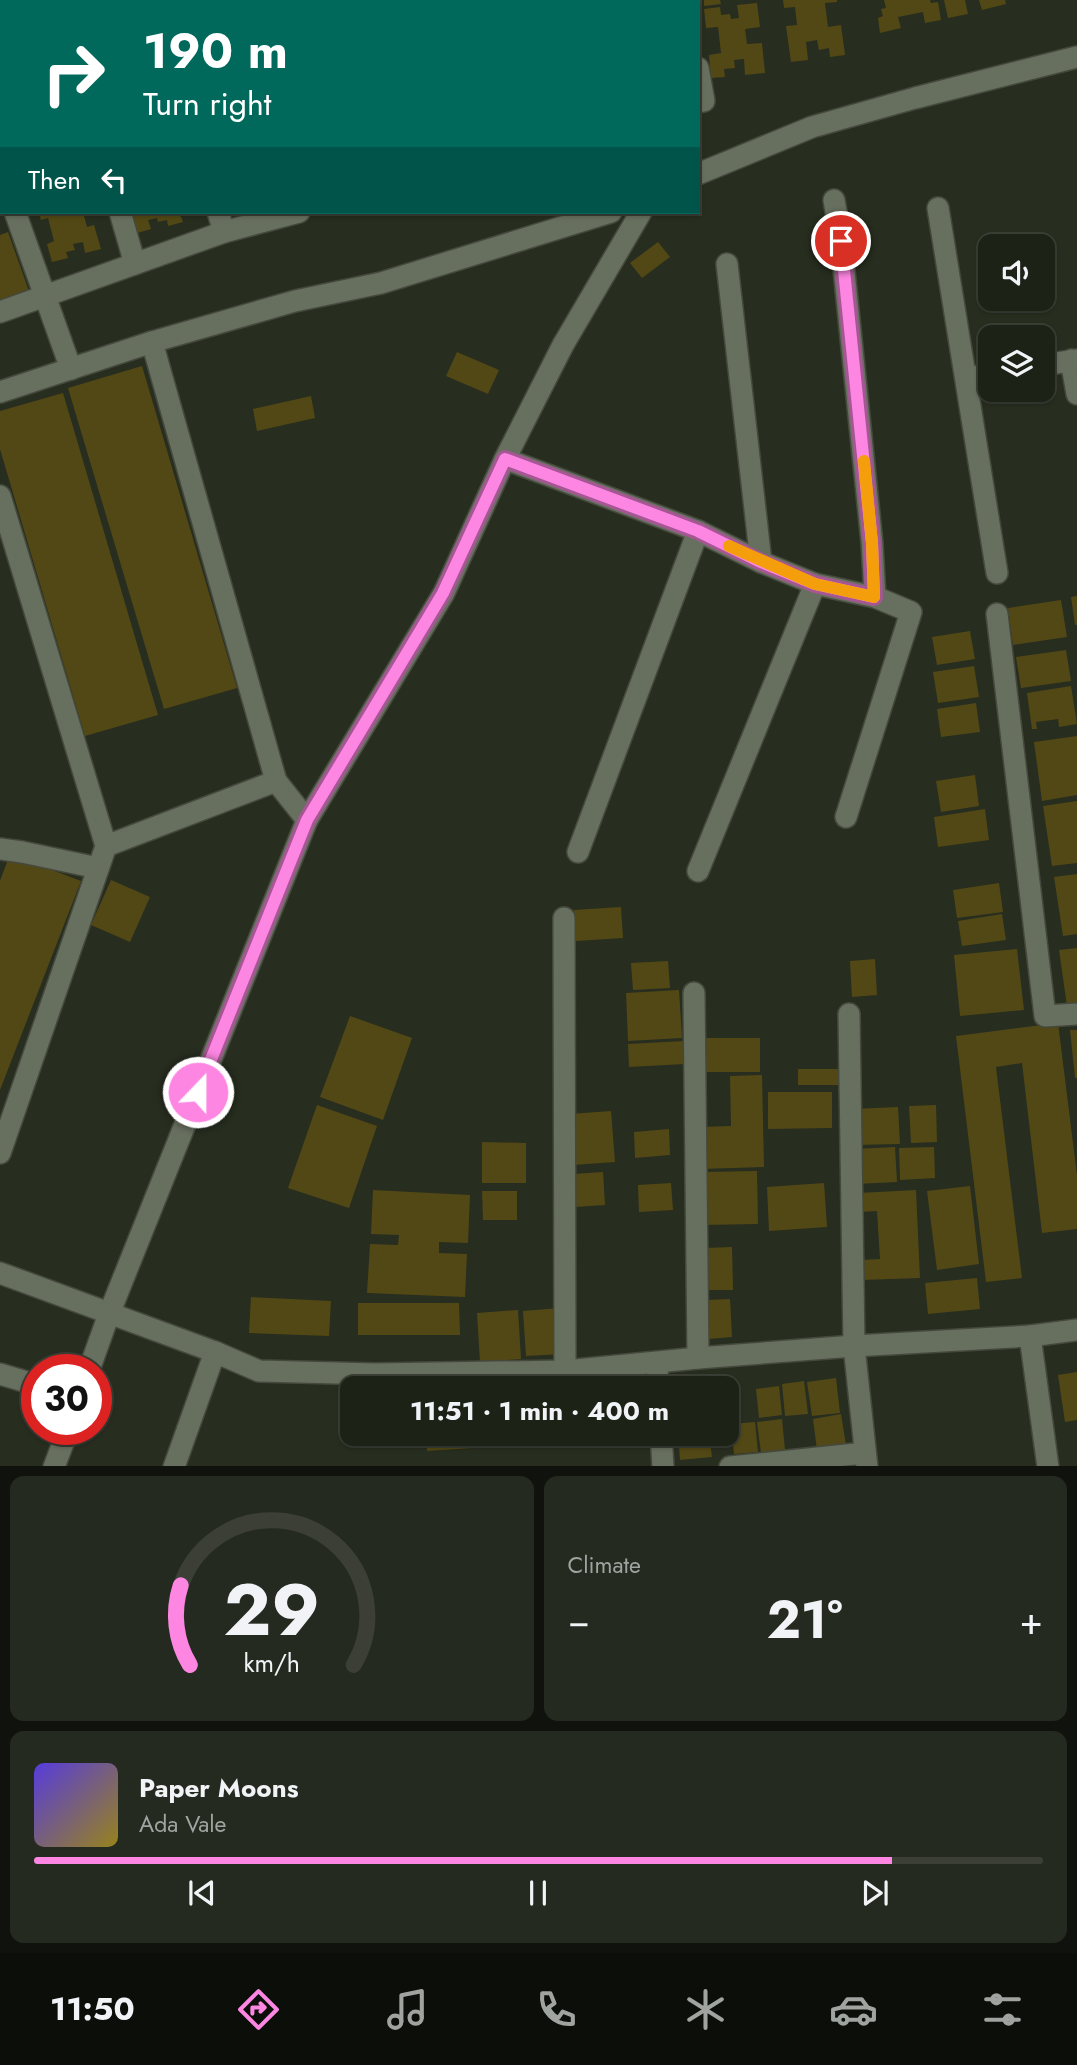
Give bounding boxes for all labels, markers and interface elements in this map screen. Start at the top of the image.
text: 190 m [143,16,288,86]
icon: right [28,28,119,119]
text: Turn right [143,81,272,127]
text: Then [28,161,81,199]
icon: left [95,161,133,199]
pin [811,211,871,271]
icon: arrive [822,222,860,260]
map controls [978,234,1055,402]
button: sound [978,234,1055,311]
button: layers [978,325,1055,402]
position arrow [161,1055,235,1129]
speed limit sign: 30 [21,1354,112,1445]
text: 11:51 · 1 min · 400 m [410,1392,669,1430]
text: Climate [568,1548,641,1582]
text: 29 [224,1557,320,1662]
text: 21° [767,1582,843,1658]
text: − [568,1593,590,1648]
text: + [1020,1593,1043,1648]
text: km/h [243,1644,300,1680]
text: Paper Moons [139,1769,299,1807]
text: Ada Vale [139,1807,226,1841]
icon: previous [183,1874,221,1912]
icon: pause [519,1874,557,1912]
icon: next [856,1874,894,1912]
icon: directions [234,1985,283,2034]
icon: music [383,1985,432,2034]
icon: phone [532,1985,581,2034]
icon: climate [681,1985,730,2034]
icon: car [829,1985,878,2034]
icon: filters [978,1985,1027,2034]
text: 11:50 [50,1986,135,2032]

